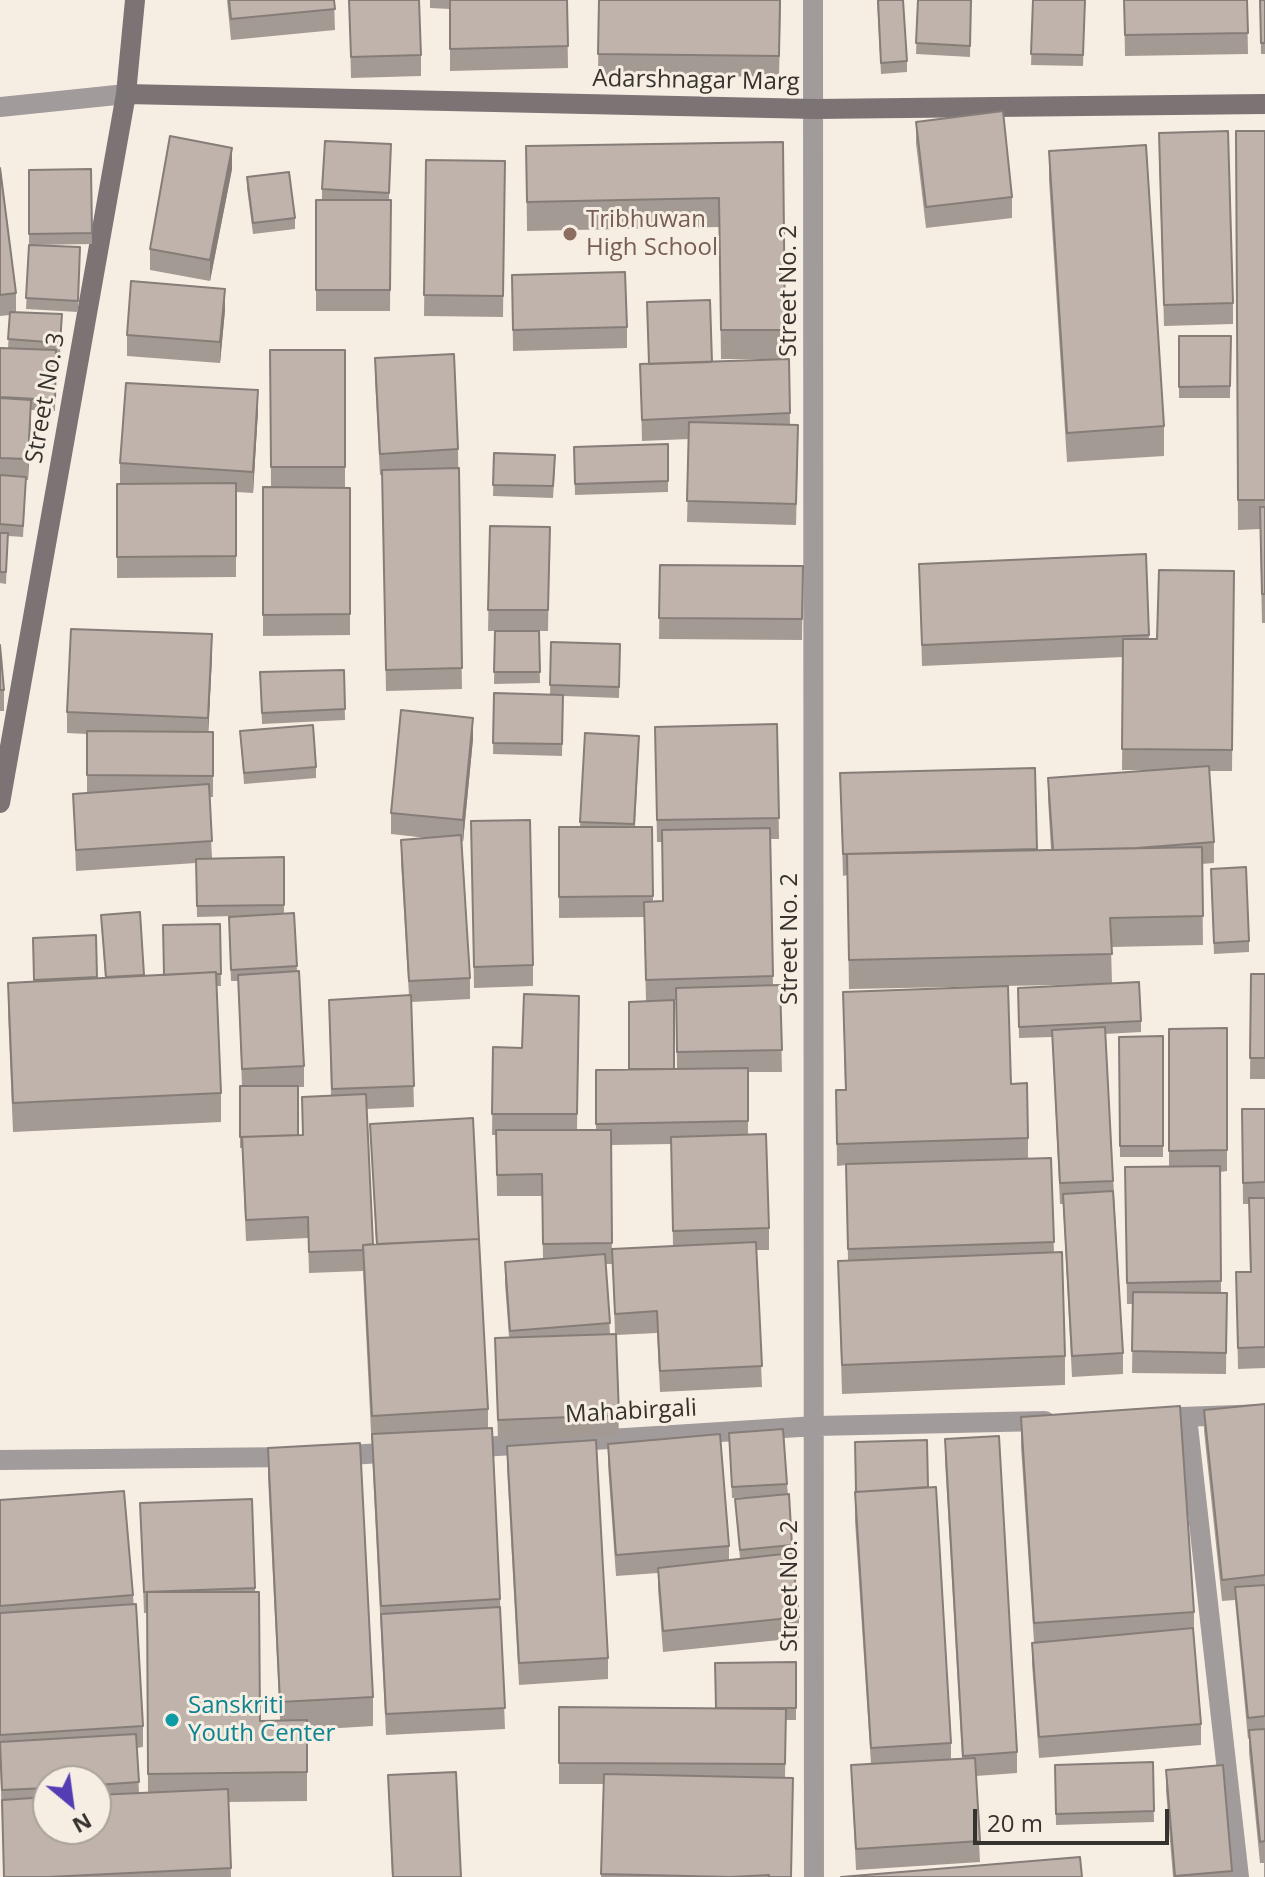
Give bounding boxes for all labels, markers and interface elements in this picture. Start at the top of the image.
street label: Adarshnagar Marg [592,65,800,97]
place label: Tribhuwan High School [586,206,718,262]
marker: Tribhuwan High School [561,225,579,243]
street label: Street No. 2 [775,225,803,357]
street label: Street No. 3 [20,330,72,466]
street label: Street No. 2 [776,873,804,1005]
street label: Mahabirgali [564,1394,698,1430]
street label: Street No. 2 [776,1520,804,1652]
place label: Sanskriti Youth Center [188,1692,335,1748]
marker: Sanskriti Youth Center [163,1711,181,1729]
north arrow [32,1765,112,1845]
scale bar [977,1793,1173,1843]
text: 20 m [987,1806,1043,1839]
text: N [68,1807,98,1842]

